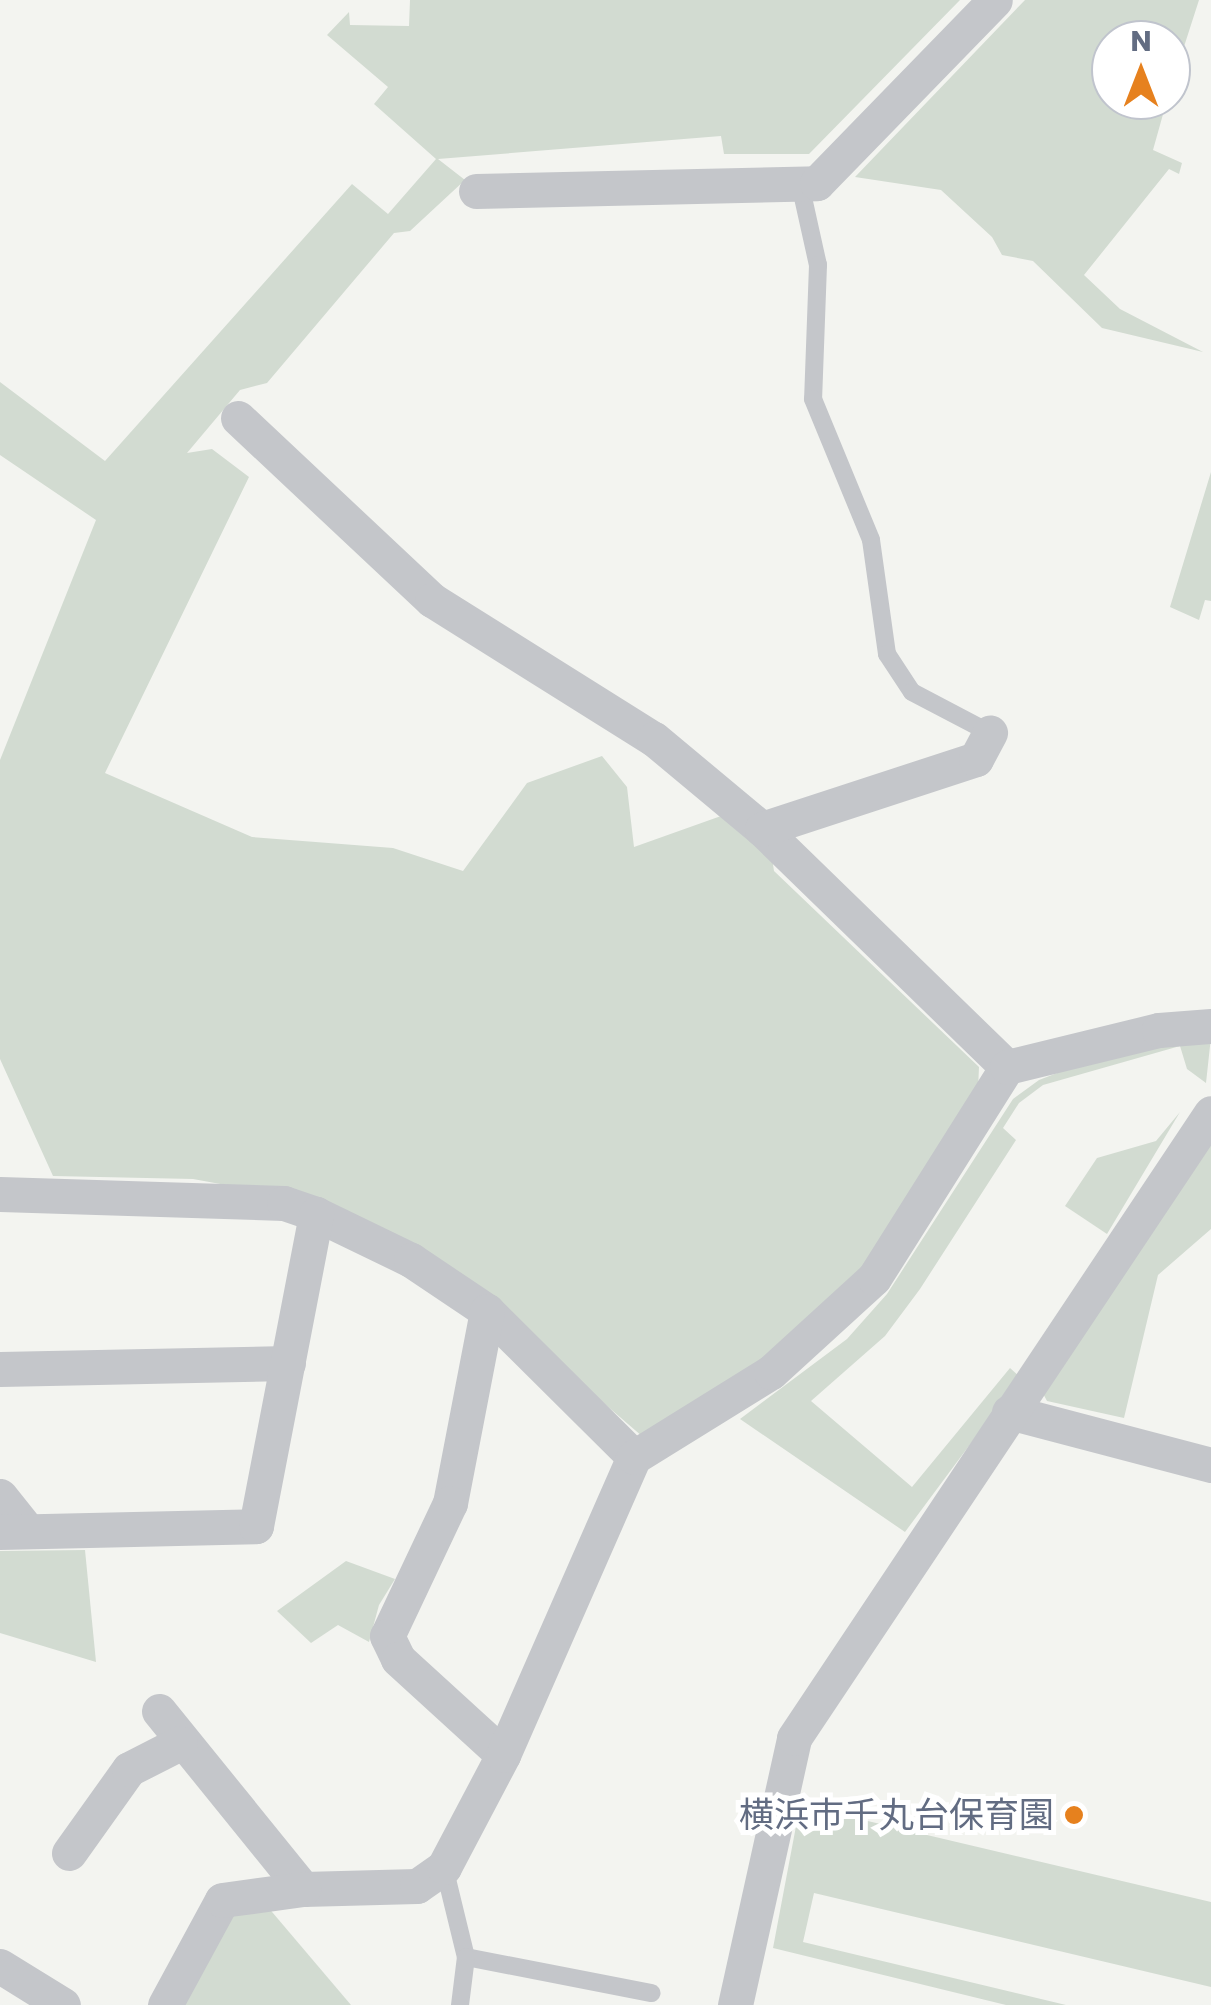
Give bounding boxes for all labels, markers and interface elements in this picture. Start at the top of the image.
north arrow [1091,20,1191,120]
text: N [1130,22,1152,61]
place label: 横浜市千丸台保育園 [739,1794,1054,1836]
marker: 横浜市千丸台保育園 [1063,1804,1085,1826]

